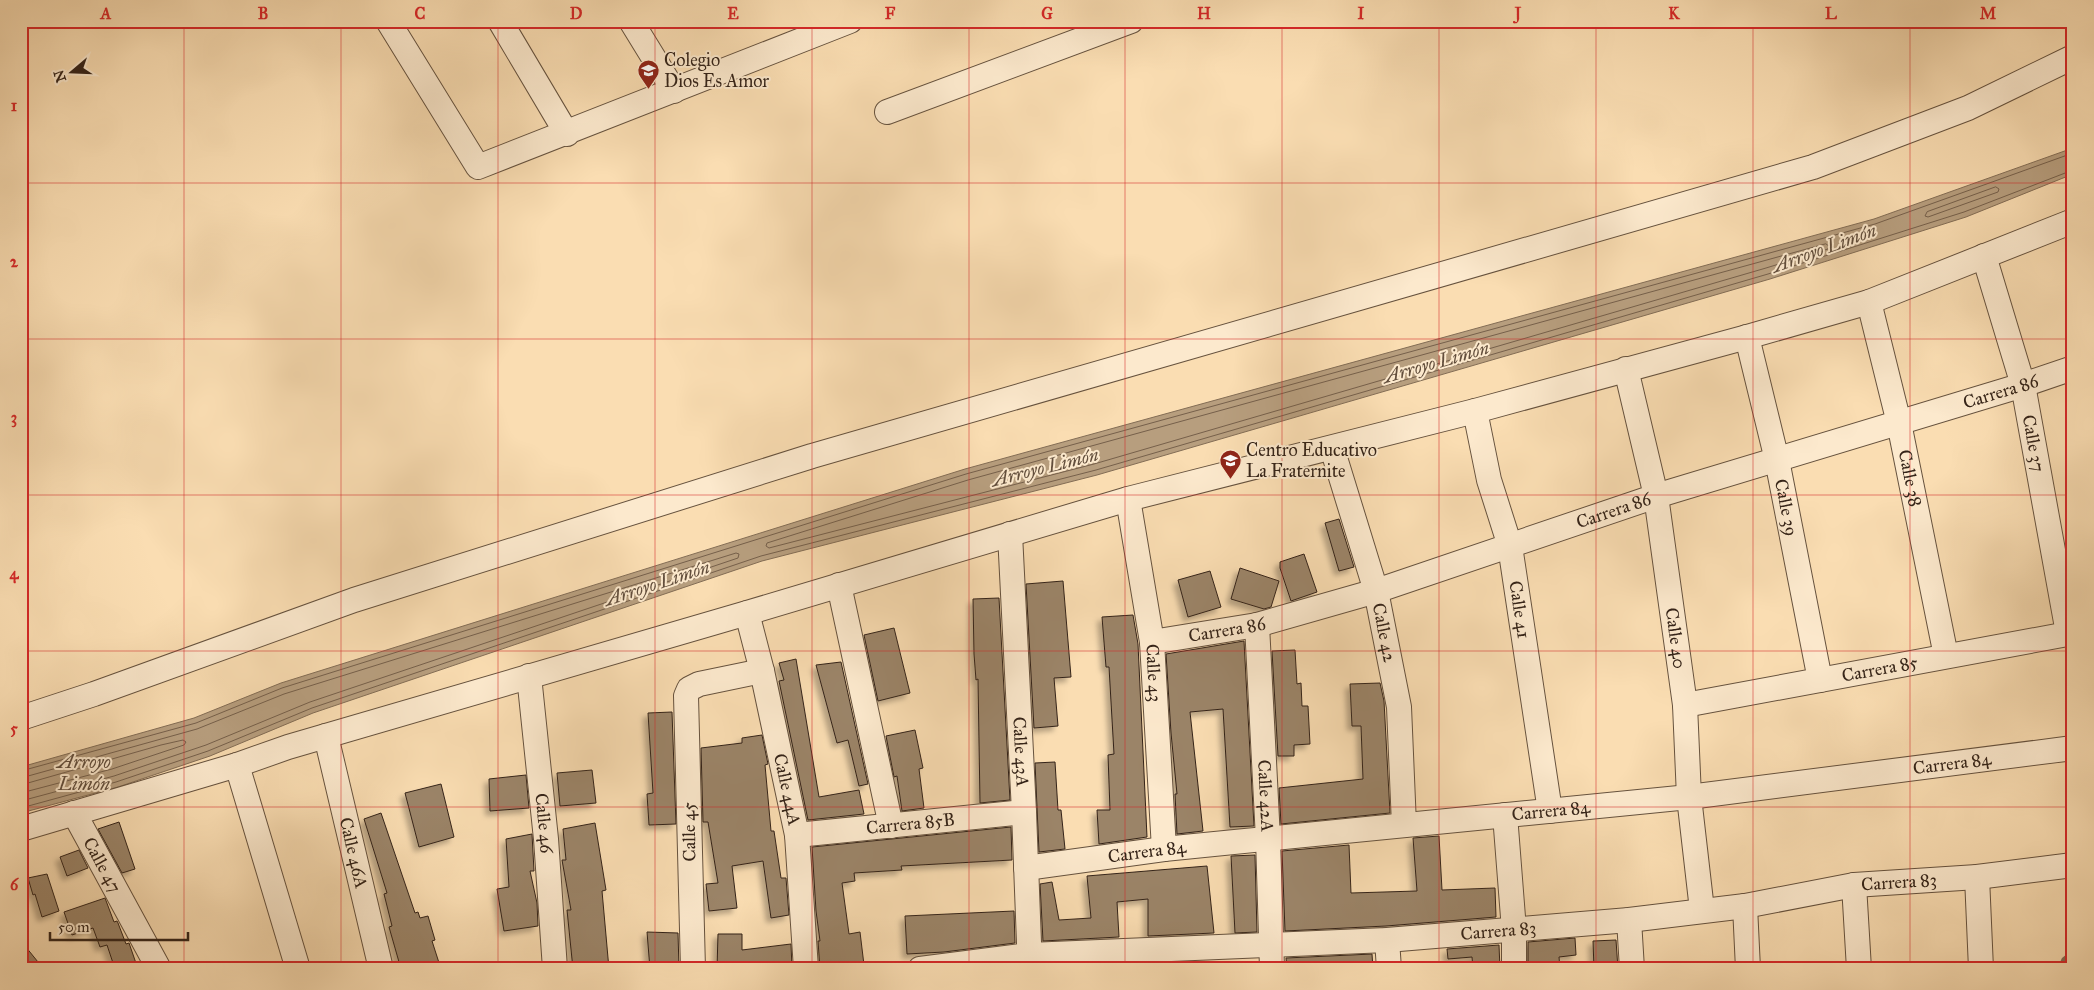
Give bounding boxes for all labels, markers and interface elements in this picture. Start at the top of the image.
text: A [100,4,112,23]
text: B [258,4,268,23]
text: C [415,4,426,23]
text: D [570,4,583,23]
text: E [727,4,739,23]
text: F [885,4,896,23]
text: G [1041,4,1053,23]
text: H [1197,4,1211,23]
text: I [1358,4,1365,23]
text: J [1513,4,1522,24]
text: K [1668,4,1680,23]
text: L [1825,4,1837,23]
text: M [1980,4,1997,23]
north arrow [48,48,98,98]
place label: Colegio Dios Es Amor [664,49,769,92]
school or university icon: Colegio Dios Es Amor [636,58,660,89]
text: N [50,68,70,84]
text: 1 [11,96,18,115]
water label: Arroyo Limón [1767,218,1879,278]
text: 2 [10,252,19,271]
water label: Arroyo Limón [1378,336,1492,389]
street label: Carrera 86 [1960,369,2042,414]
text: 3 [11,408,17,428]
street label: Calle 37 [2018,413,2050,474]
place label: Centro Educativo La Fraternite [1246,439,1377,482]
water label: Arroyo Limón [987,443,1101,492]
school or university icon: Centro Educativo La Fraternite [1218,448,1242,479]
street label: Calle 38 [1894,448,1927,509]
street label: Calle 39 [1770,477,1803,538]
street label: Carrera 86 [1573,487,1655,533]
water label: Arroyo Limón [600,555,713,611]
text: 4 [10,564,20,584]
street label: Calle 41 [1504,579,1535,640]
street label: Calle 42 [1368,601,1401,664]
street label: Calle 40 [1661,606,1691,670]
street label: Carrera 86 [1187,612,1269,647]
street label: Calle 43 [1141,643,1166,703]
street label: Carrera 85 [1840,651,1920,687]
street label: Calle 43A [1008,716,1034,787]
text: 5 [10,719,18,738]
street label: Carrera 84 [1912,747,1993,779]
water label: Arroyo Limón [55,750,111,795]
street label: Calle 44A [769,751,806,827]
street label: Calle 42A [1253,759,1279,832]
street label: Calle 46 [530,792,558,855]
street label: Carrera 84 [1511,796,1592,826]
street label: Calle 45 [677,802,701,862]
street label: Carrera 85B [865,808,956,839]
street label: Calle 46A [335,815,373,891]
street label: Calle 47 [78,833,126,896]
street label: Carrera 84 [1106,836,1188,868]
street label: Carrera 83 [1860,869,1938,896]
text: 6 [10,875,19,894]
scale bar [50,910,188,942]
street label: Carrera 83 [1460,917,1537,945]
text: 50 m [58,918,90,936]

